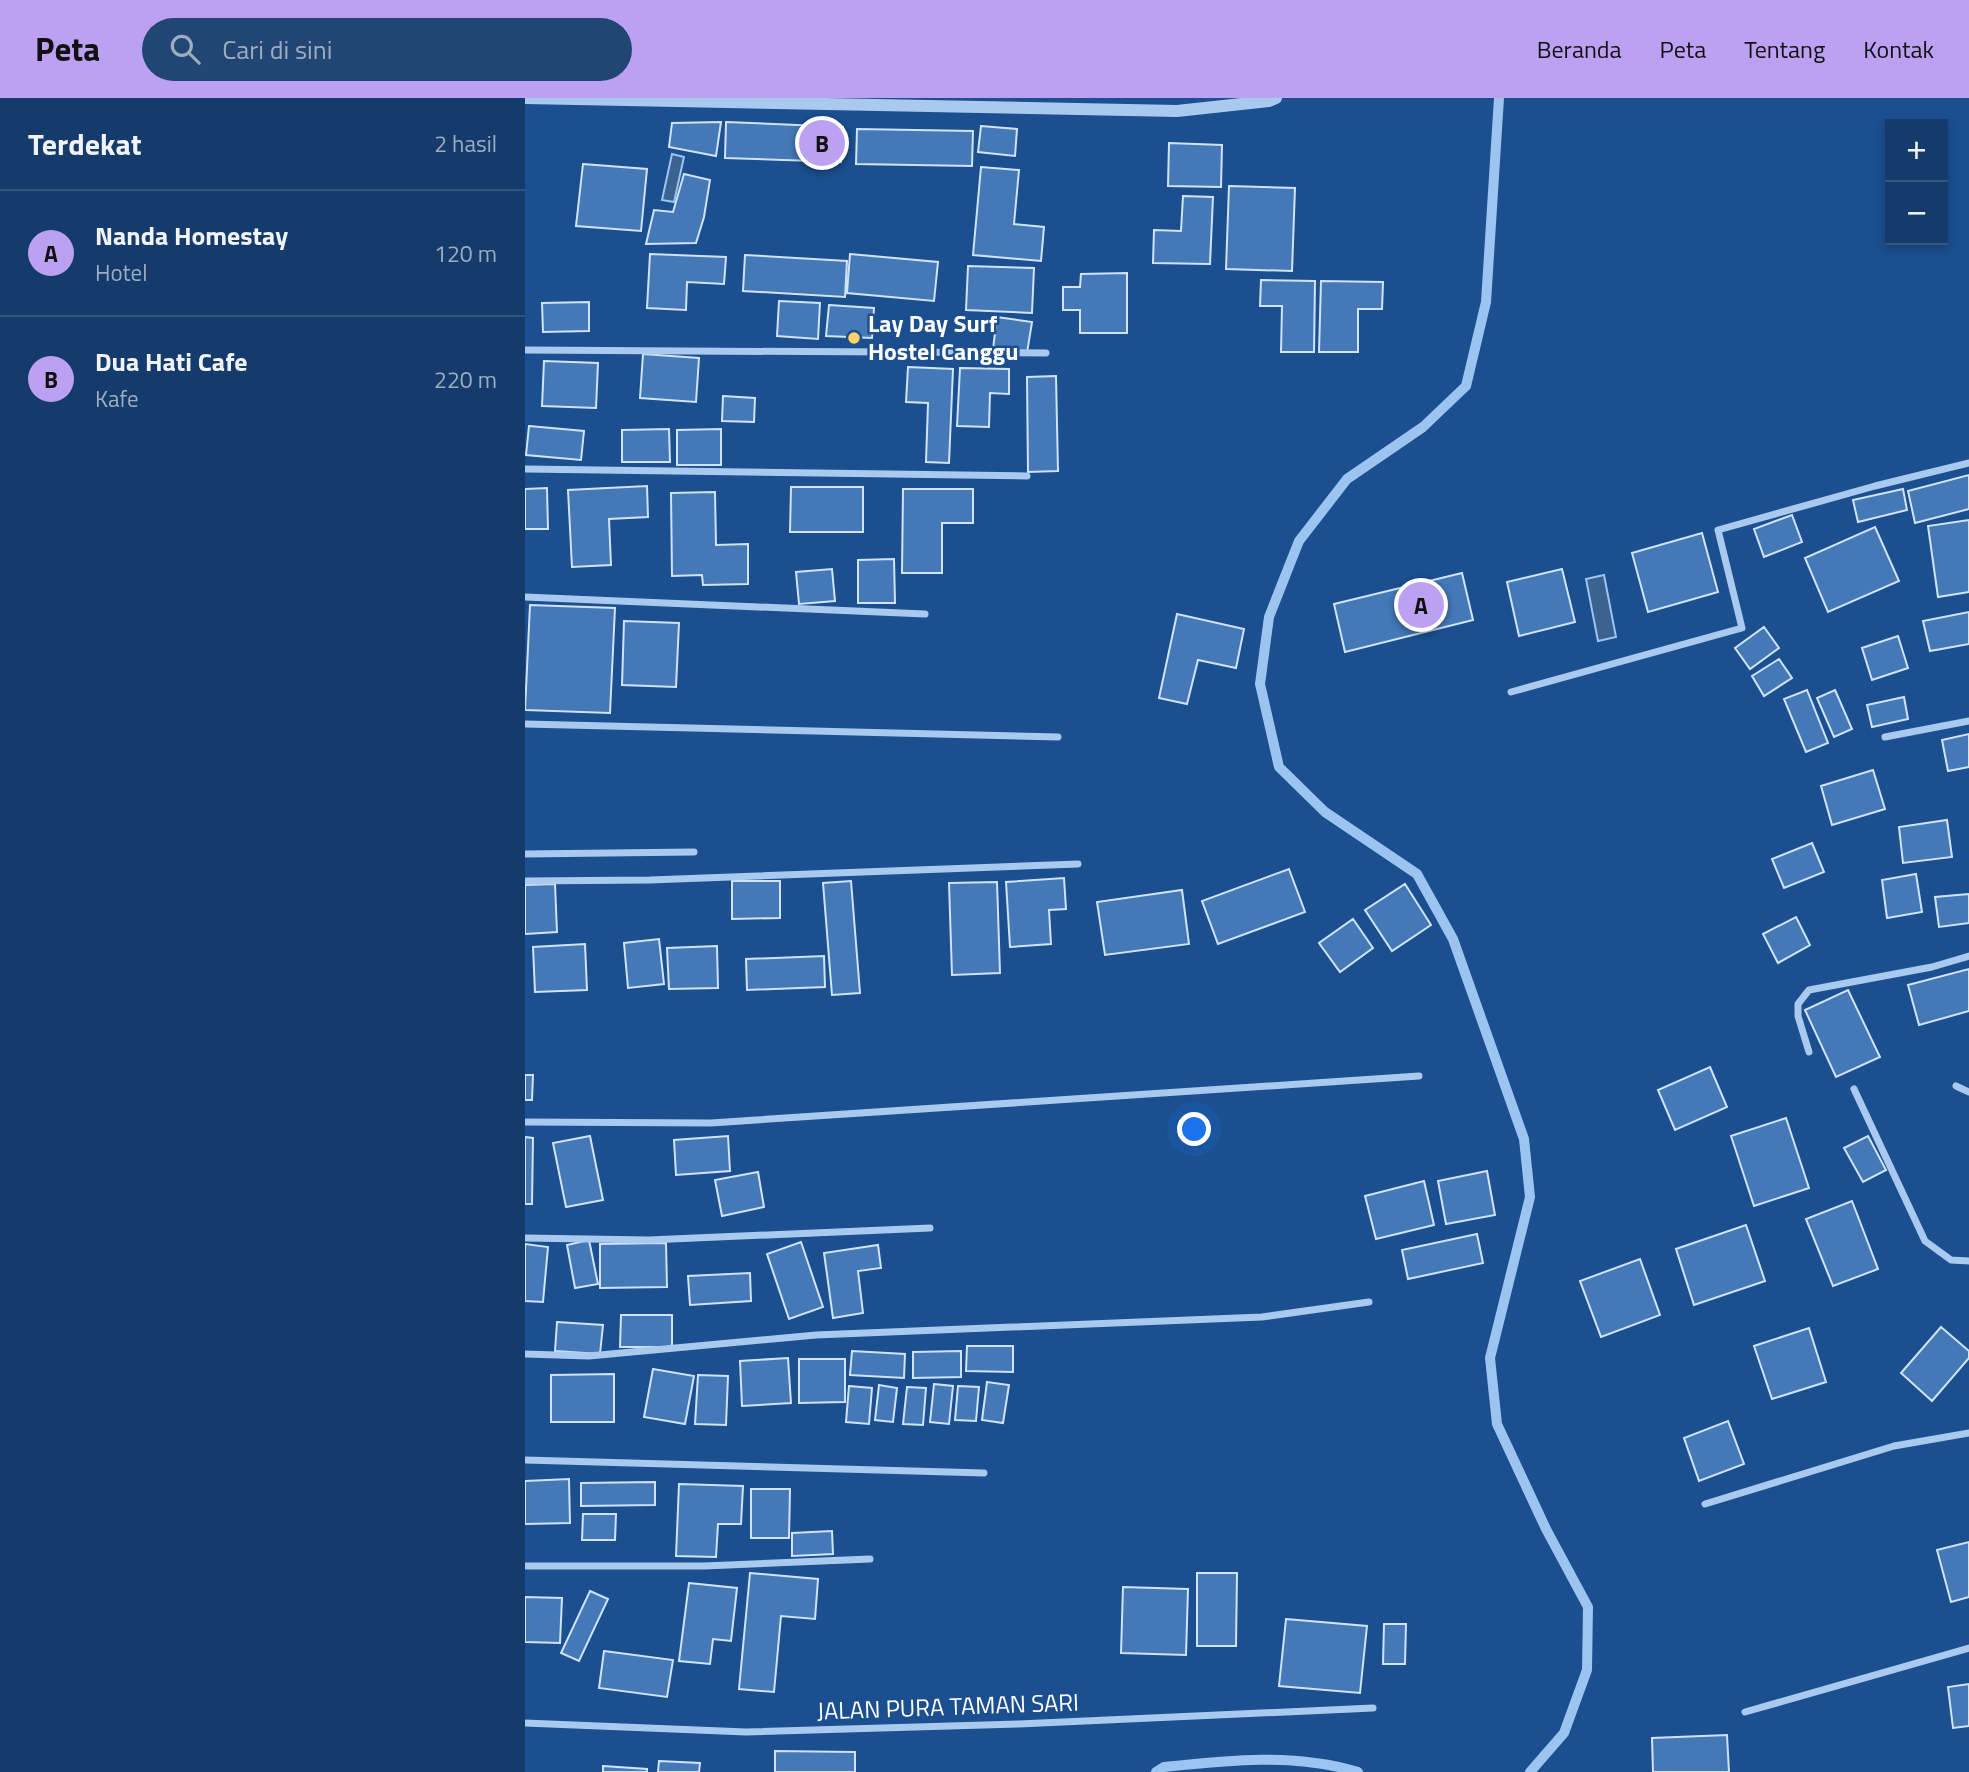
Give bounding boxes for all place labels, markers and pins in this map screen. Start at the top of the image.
pin: B [799,117,845,169]
place label: Lay Day Surf Hostel Canggu [868,305,1018,369]
marker: Lay Day Surf Hostel Canggu [846,330,862,346]
pin: A [1398,579,1444,631]

